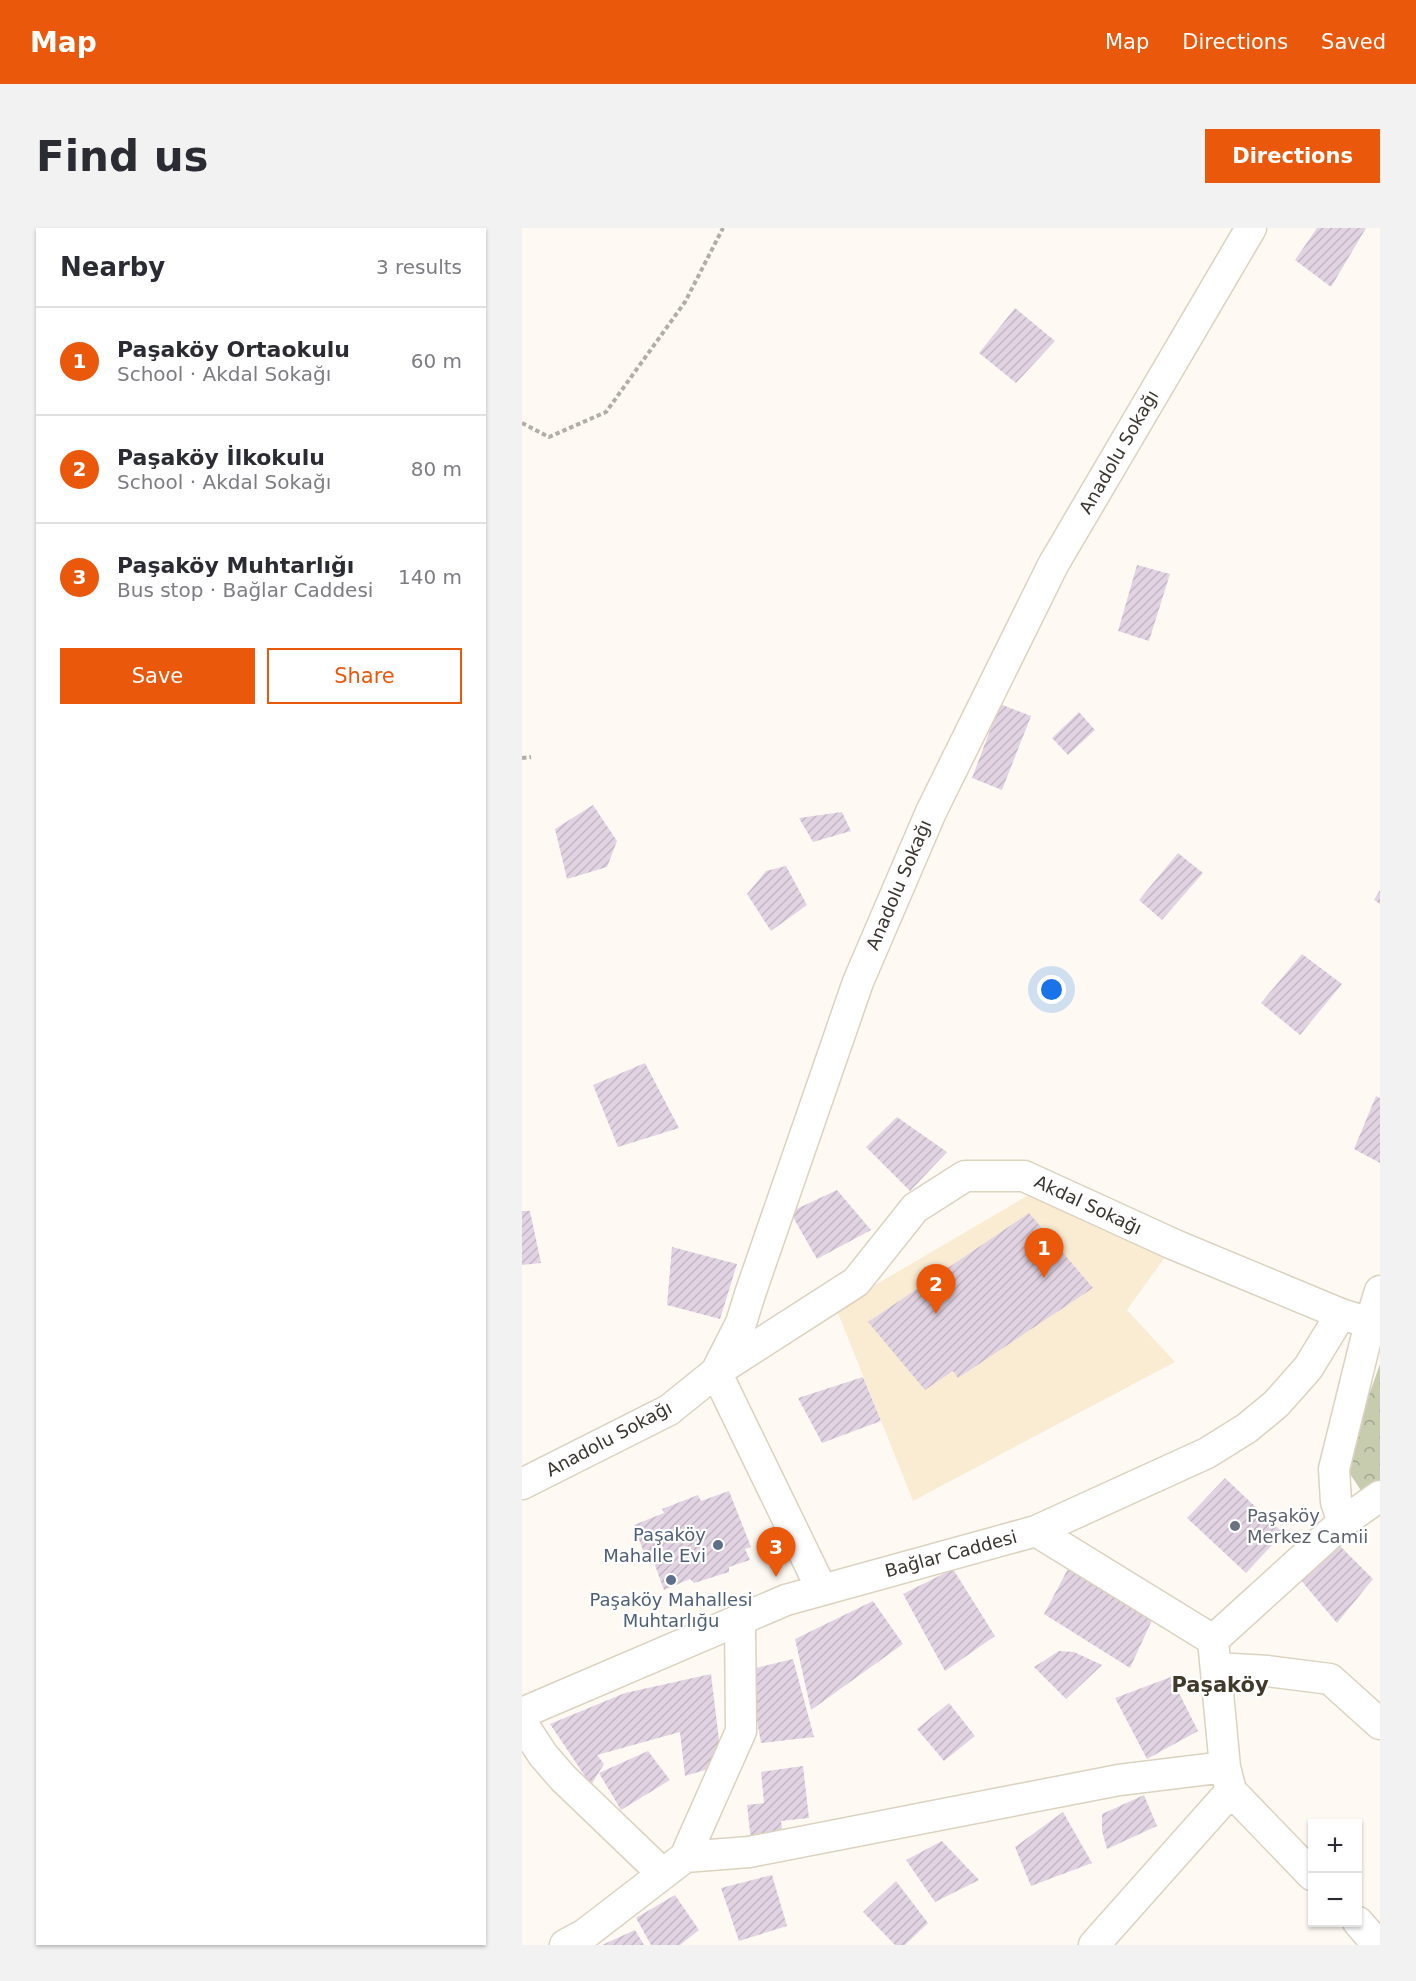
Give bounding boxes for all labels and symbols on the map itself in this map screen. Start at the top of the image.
street label: Anadolu Sokağı [1075,386,1162,517]
street label: Anadolu Sokağı [862,817,935,953]
your location [1037,975,1066,1004]
street label: Akdal Sokağı [1031,1171,1145,1239]
pin: 1 [1024,1228,1064,1278]
pin: 2 [916,1264,956,1314]
street label: Anadolu Sokağı [542,1397,675,1481]
place label: Paşaköy Merkez Camii [1247,1505,1368,1547]
marker: Paşaköy Merkez Camii [1228,1519,1242,1533]
place label: Paşaköy Mahalle Evi [603,1524,706,1566]
street label: Bağlar Caddesi [883,1526,1019,1581]
pin: 3 [756,1528,796,1577]
marker: Paşaköy Mahalle Evi [711,1538,725,1552]
marker: Paşaköy Mahallesi Muhtarlığu [664,1573,678,1587]
place label: Paşaköy Mahallesi Muhtarlığu [589,1589,753,1631]
district label: Paşaköy [1171,1673,1269,1697]

